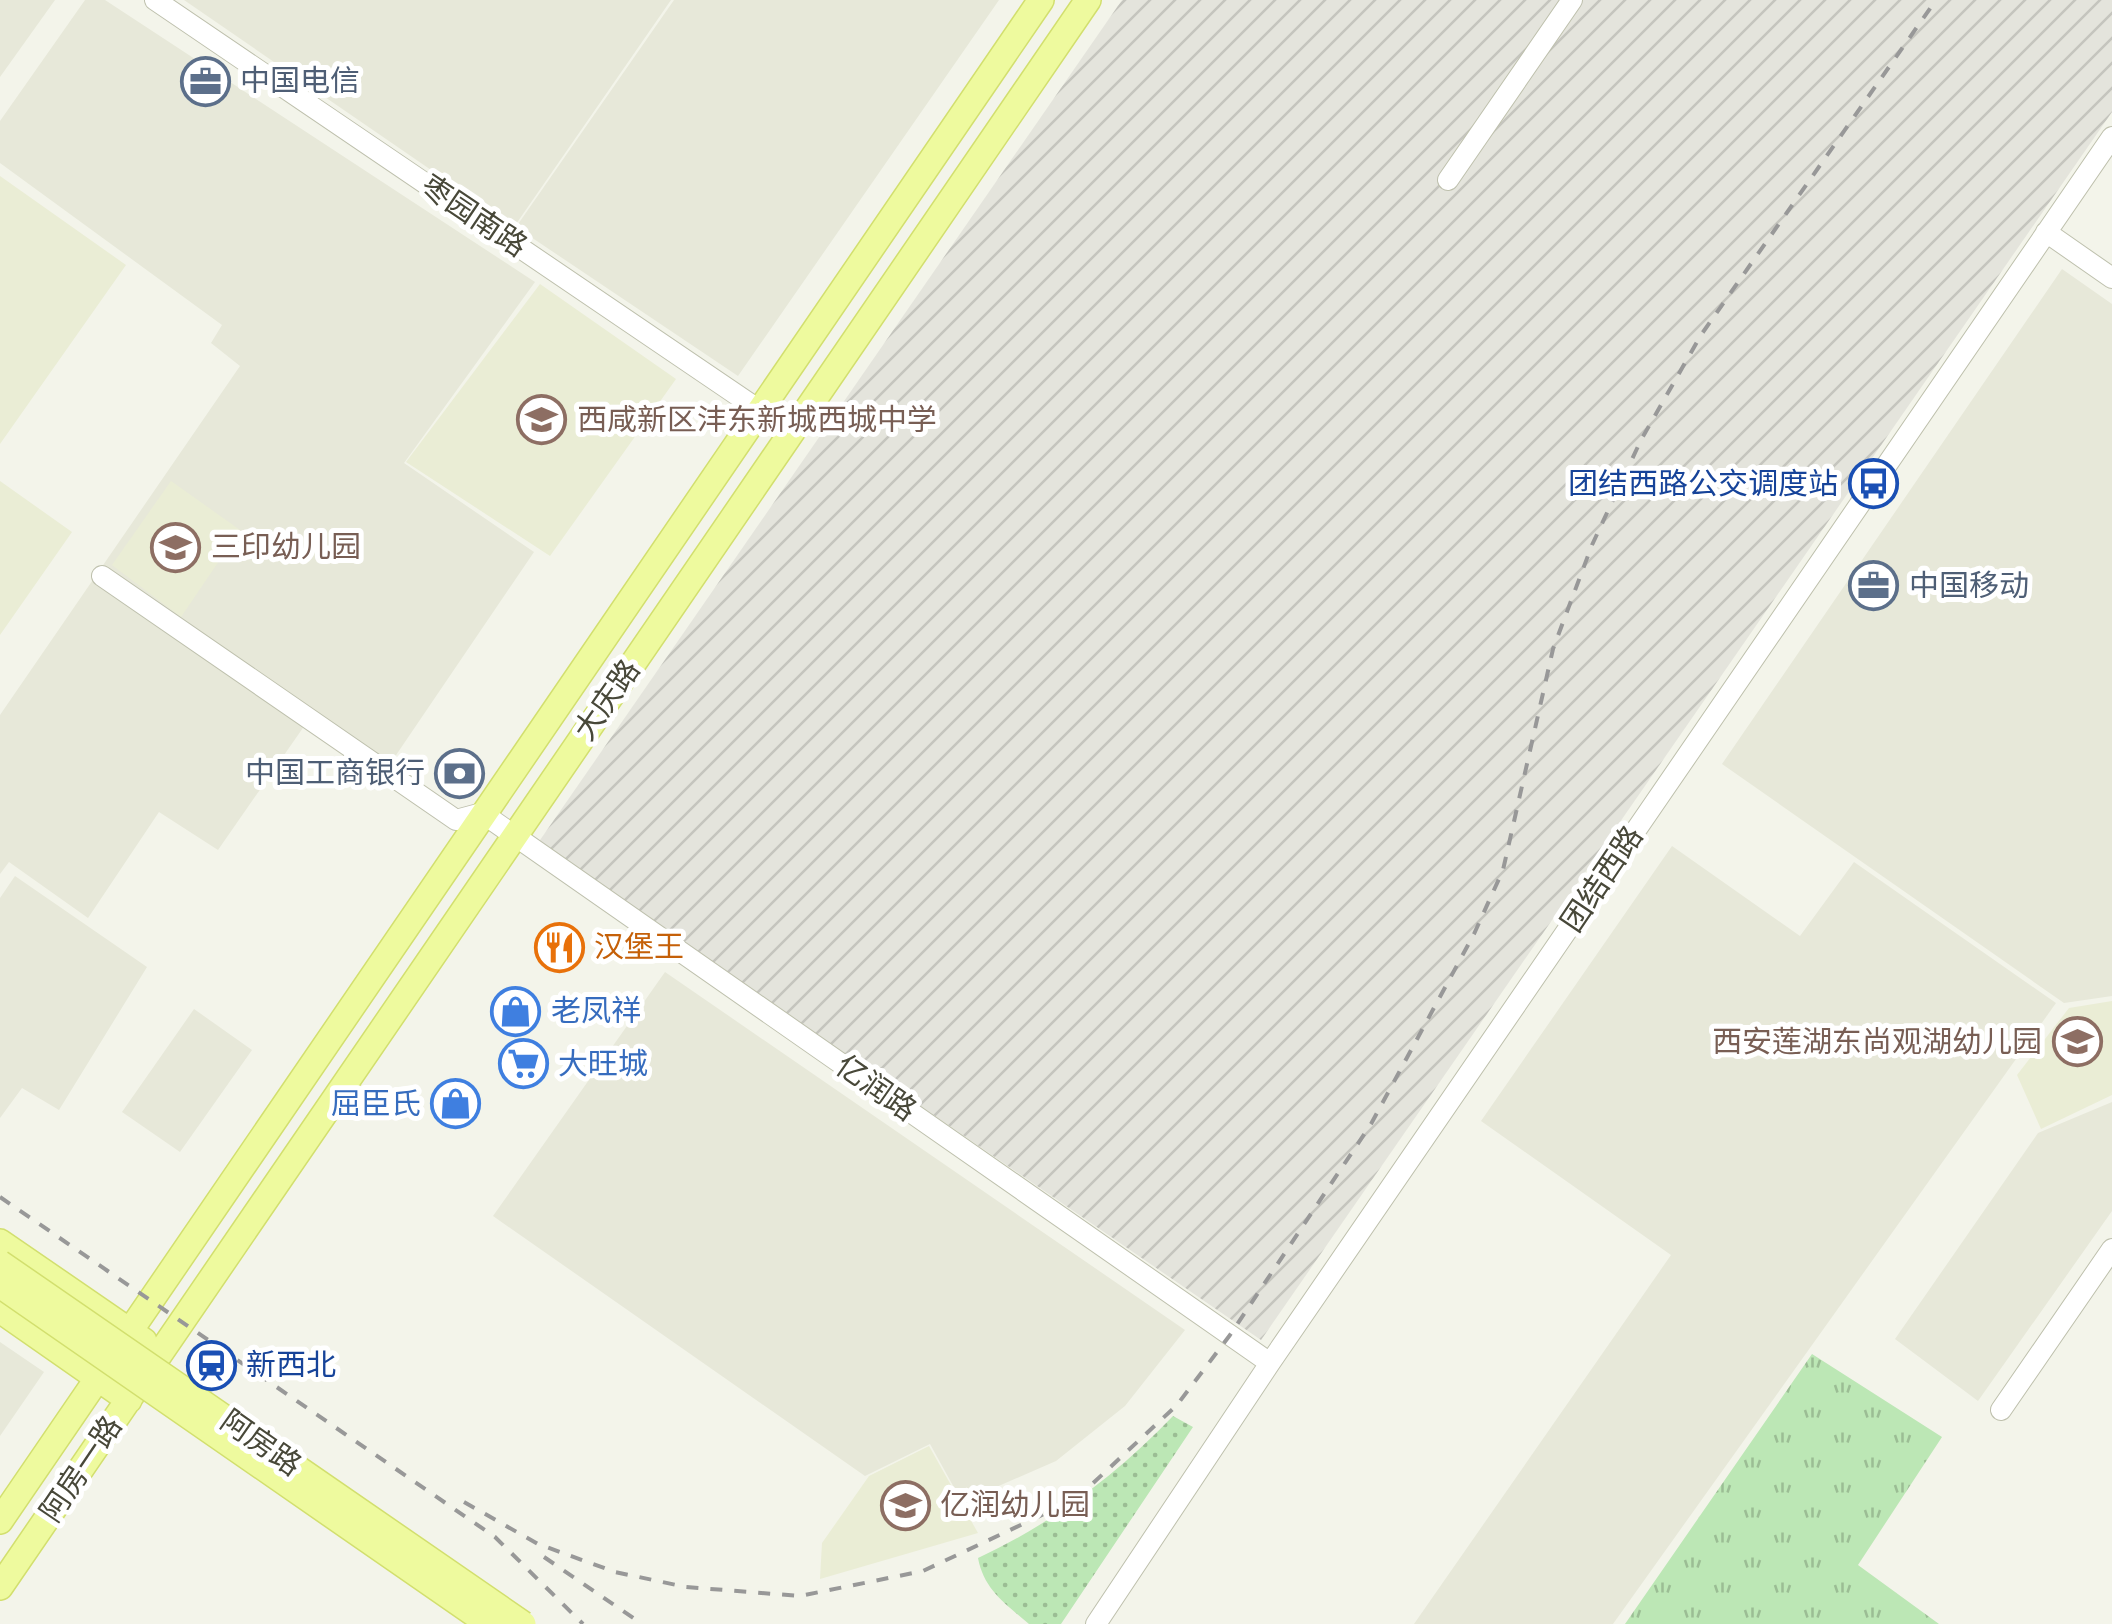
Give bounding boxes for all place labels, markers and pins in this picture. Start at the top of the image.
office icon: 中国电信 [179,55,231,107]
place label: 中国电信 [240,63,360,99]
school or university icon: 西咸新区沣东新城西城中学 [516,394,568,446]
place label: 西咸新区沣东新城西城中学 [577,402,937,438]
bus stop icon: 团结西路公交调度站 [1847,458,1899,510]
place label: 团结西路公交调度站 [1568,466,1838,502]
school or university icon: 三印幼儿园 [150,521,202,573]
place label: 三印幼儿园 [211,529,361,565]
office icon: 中国移动 [1848,560,1900,612]
place label: 中国移动 [1909,568,2029,604]
bank icon: 中国工商银行 [434,747,486,799]
place label: 中国工商银行 [245,755,425,791]
restaurant icon: 汉堡王 [533,921,585,973]
place label: 汉堡王 [594,929,684,965]
shop icon: 老凤祥 [490,985,542,1037]
place label: 老凤祥 [551,993,641,1029]
school or university icon: 西安莲湖东尚观湖幼儿园 [2051,1016,2103,1068]
place label: 西安莲湖东尚观湖幼儿园 [1712,1024,2042,1060]
supermarket icon: 大旺城 [497,1038,549,1090]
place label: 大旺城 [558,1046,648,1082]
shop icon: 屈臣氏 [430,1078,482,1130]
place label: 屈臣氏 [331,1086,421,1122]
station icon: 新西北 [185,1339,237,1391]
place label: 新西北 [246,1347,336,1383]
school or university icon: 亿润幼儿园 [879,1479,931,1531]
place label: 亿润幼儿园 [940,1487,1090,1523]

